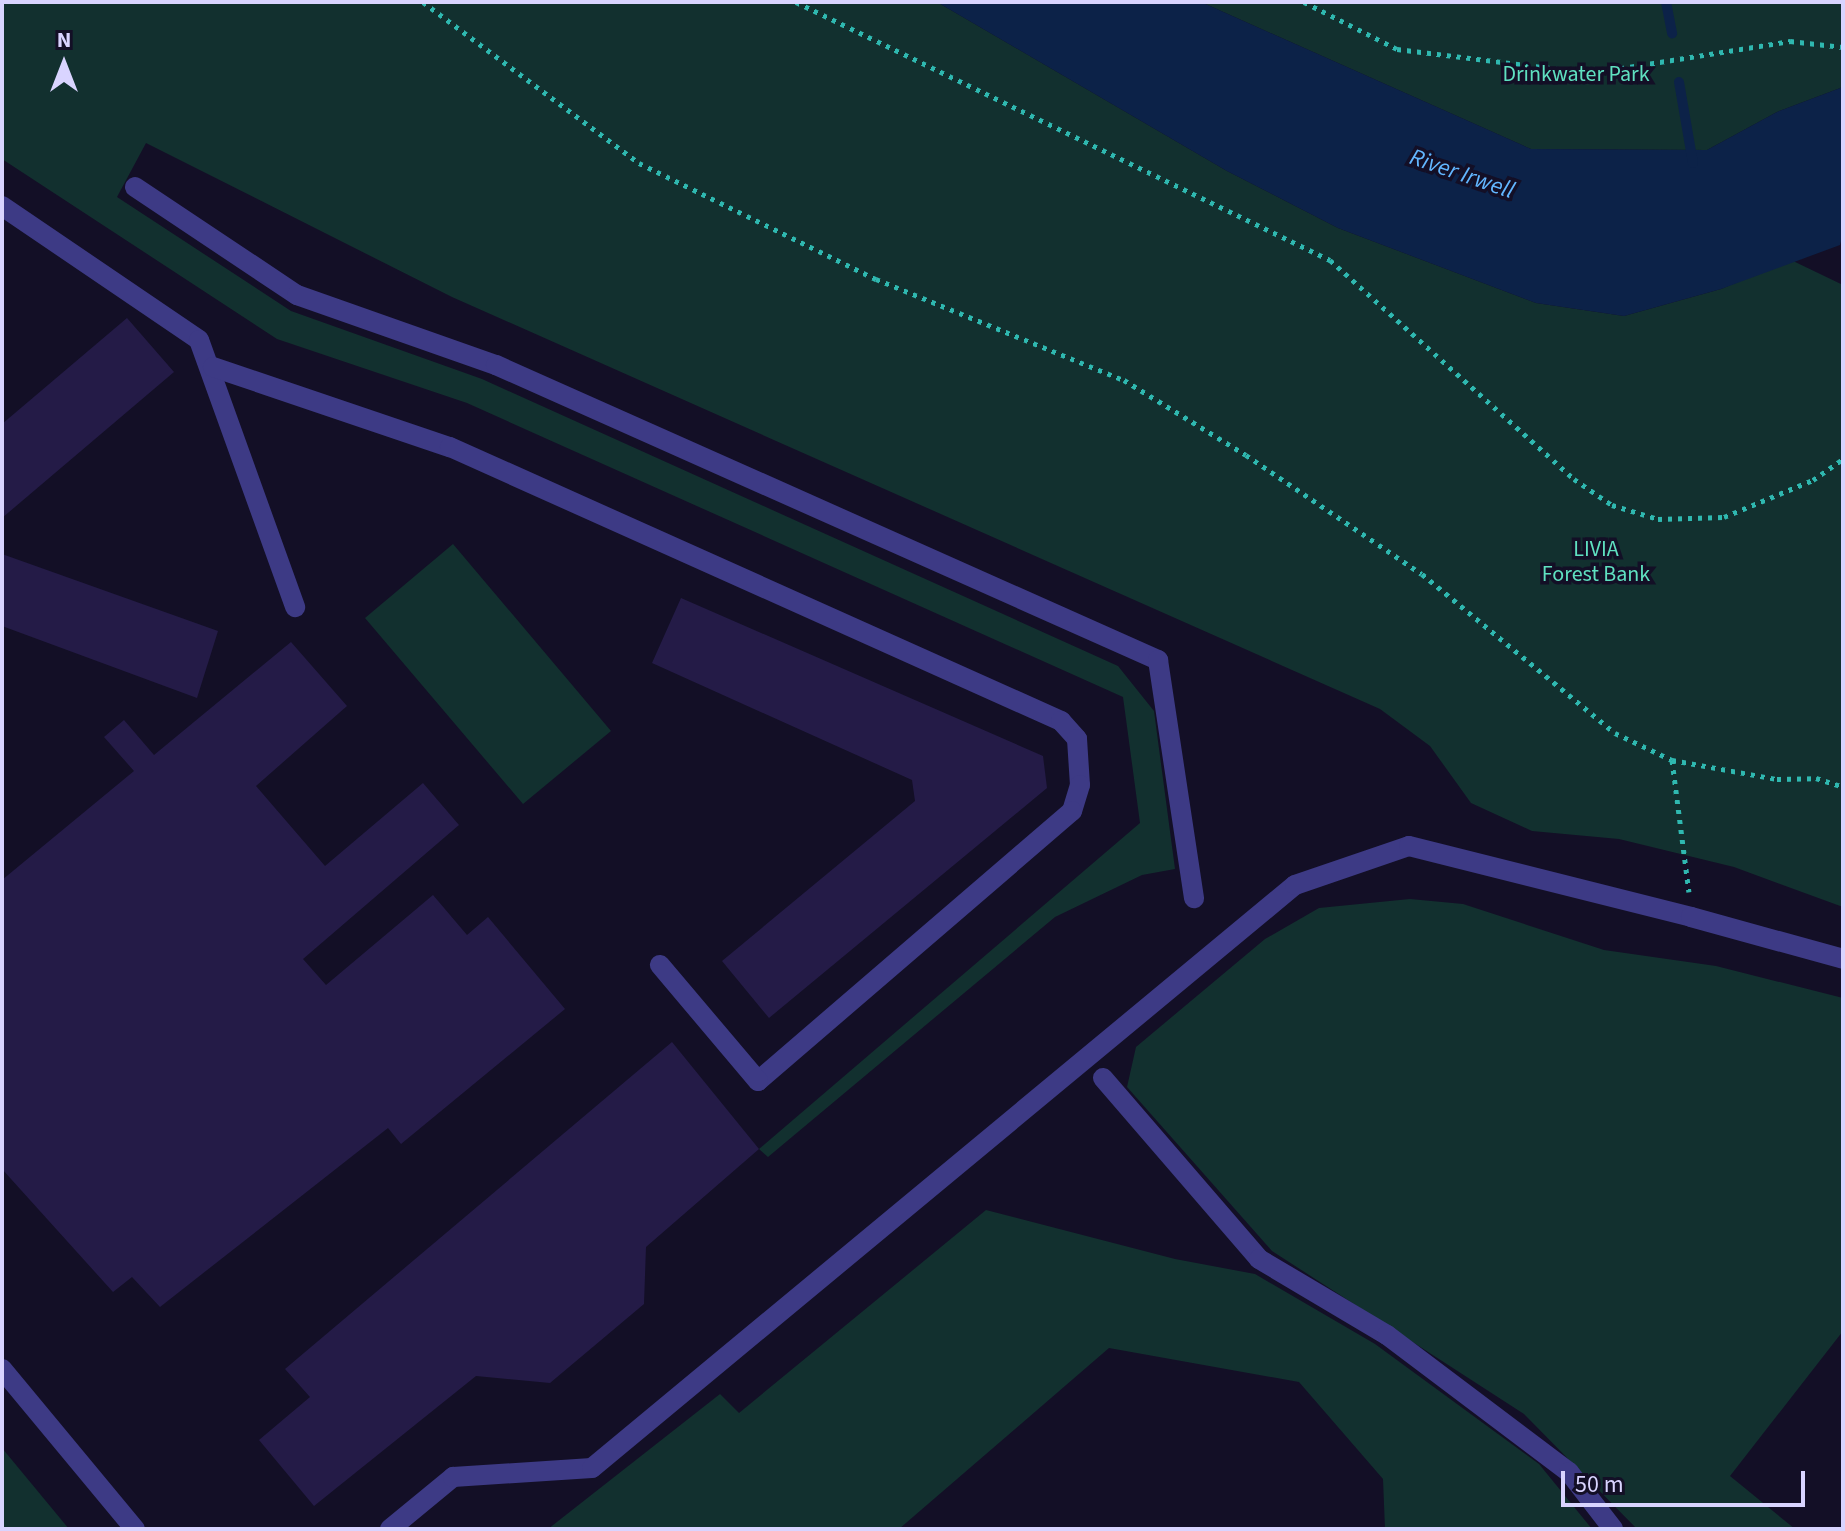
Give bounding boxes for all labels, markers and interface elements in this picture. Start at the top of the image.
north arrow [24,24,104,104]
text: N [57,24,71,56]
park label: Drinkwater Park [1502,62,1650,88]
water label: River Irwell [1406,143,1518,205]
park label: LIVIA Forest Bank [1542,536,1650,588]
scale bar [1565,1455,1809,1505]
text: 50 m [1575,1467,1624,1502]

